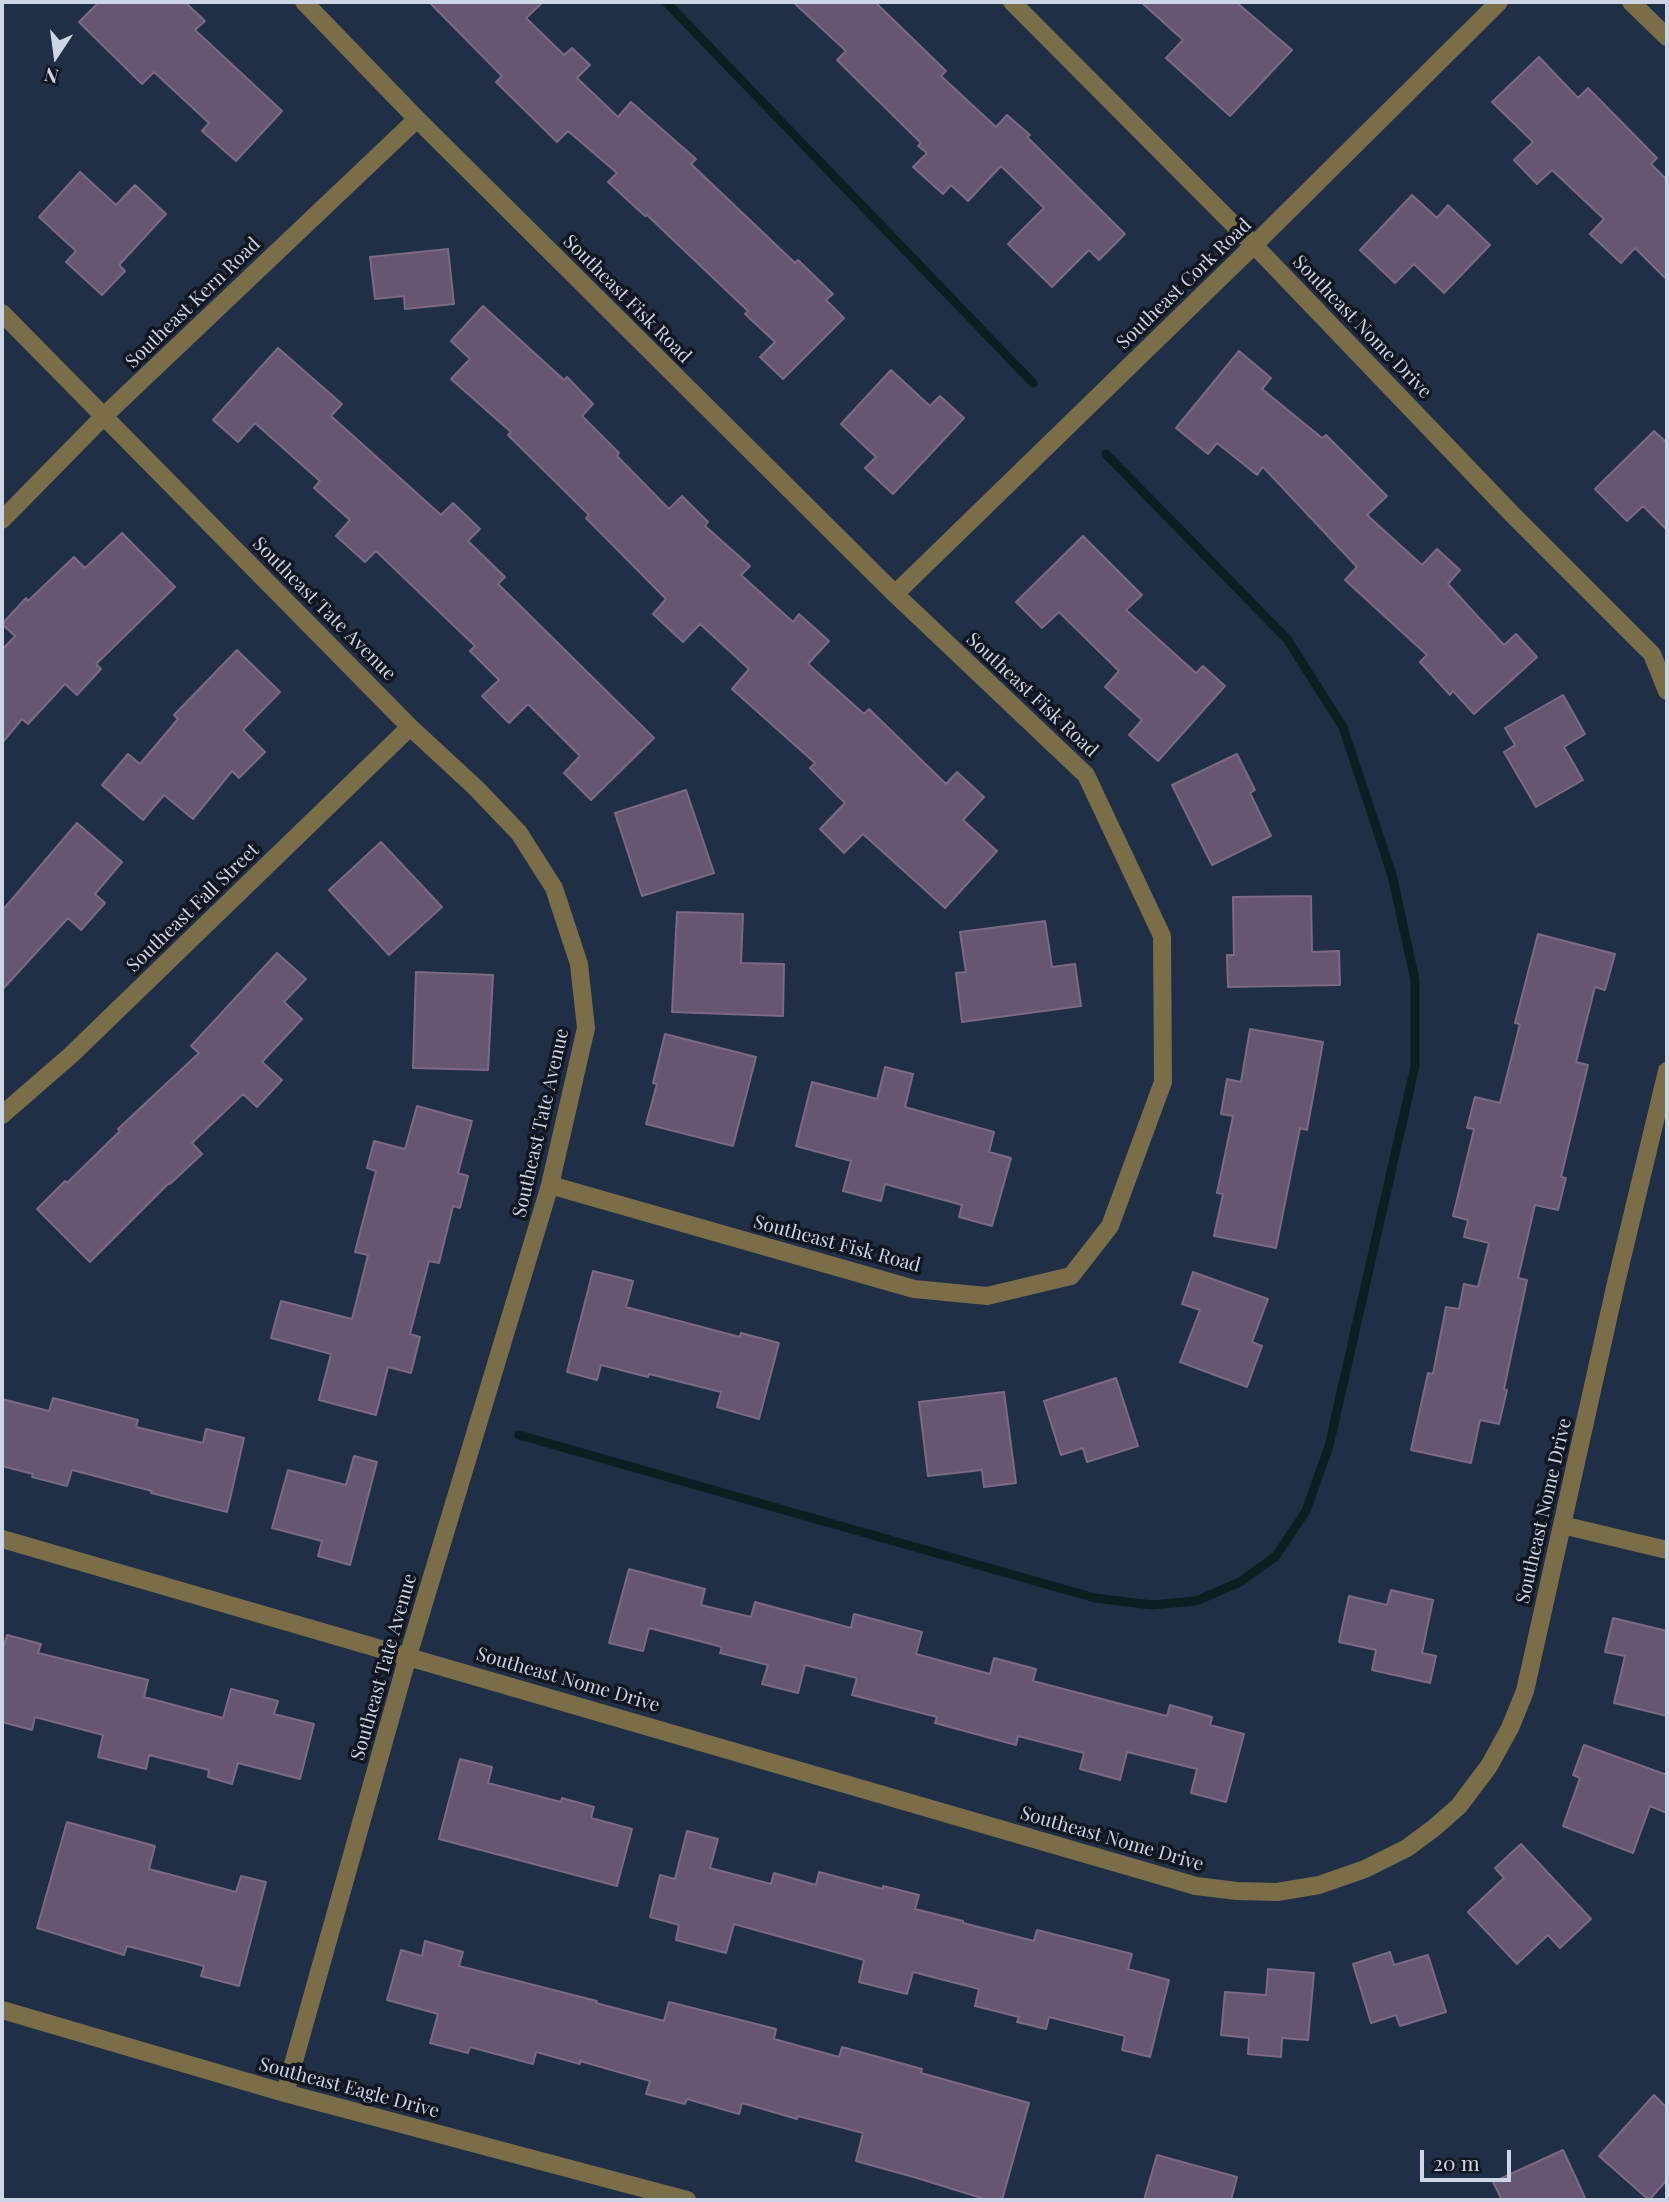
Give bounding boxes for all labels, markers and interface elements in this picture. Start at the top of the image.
north arrow [21,21,91,91]
text: N [42,62,61,91]
street label: Southeast Cork Road [1112,214,1256,354]
street label: Southeast Fisk Road [558,230,696,368]
street label: Southeast Kern Road [121,233,265,373]
street label: Southeast Nome Drive [1288,251,1436,403]
street label: Southeast Tate Avenue [248,533,400,685]
street label: Southeast Fisk Road [961,628,1103,762]
street label: Southeast Fall Street [122,839,264,977]
street label: Southeast Tate Avenue [508,1026,574,1220]
street label: Southeast Fisk Road [751,1211,923,1277]
street label: Southeast Nome Drive [1512,1416,1576,1606]
street label: Southeast Tate Avenue [346,1571,422,1763]
street label: Southeast Nome Drive [474,1643,662,1717]
street label: Southeast Nome Drive [1018,1802,1206,1876]
street label: Southeast Eagle Drive [256,2053,442,2123]
scale bar [1424,2136,1515,2180]
text: 20 m [1433,2148,1480,2176]

